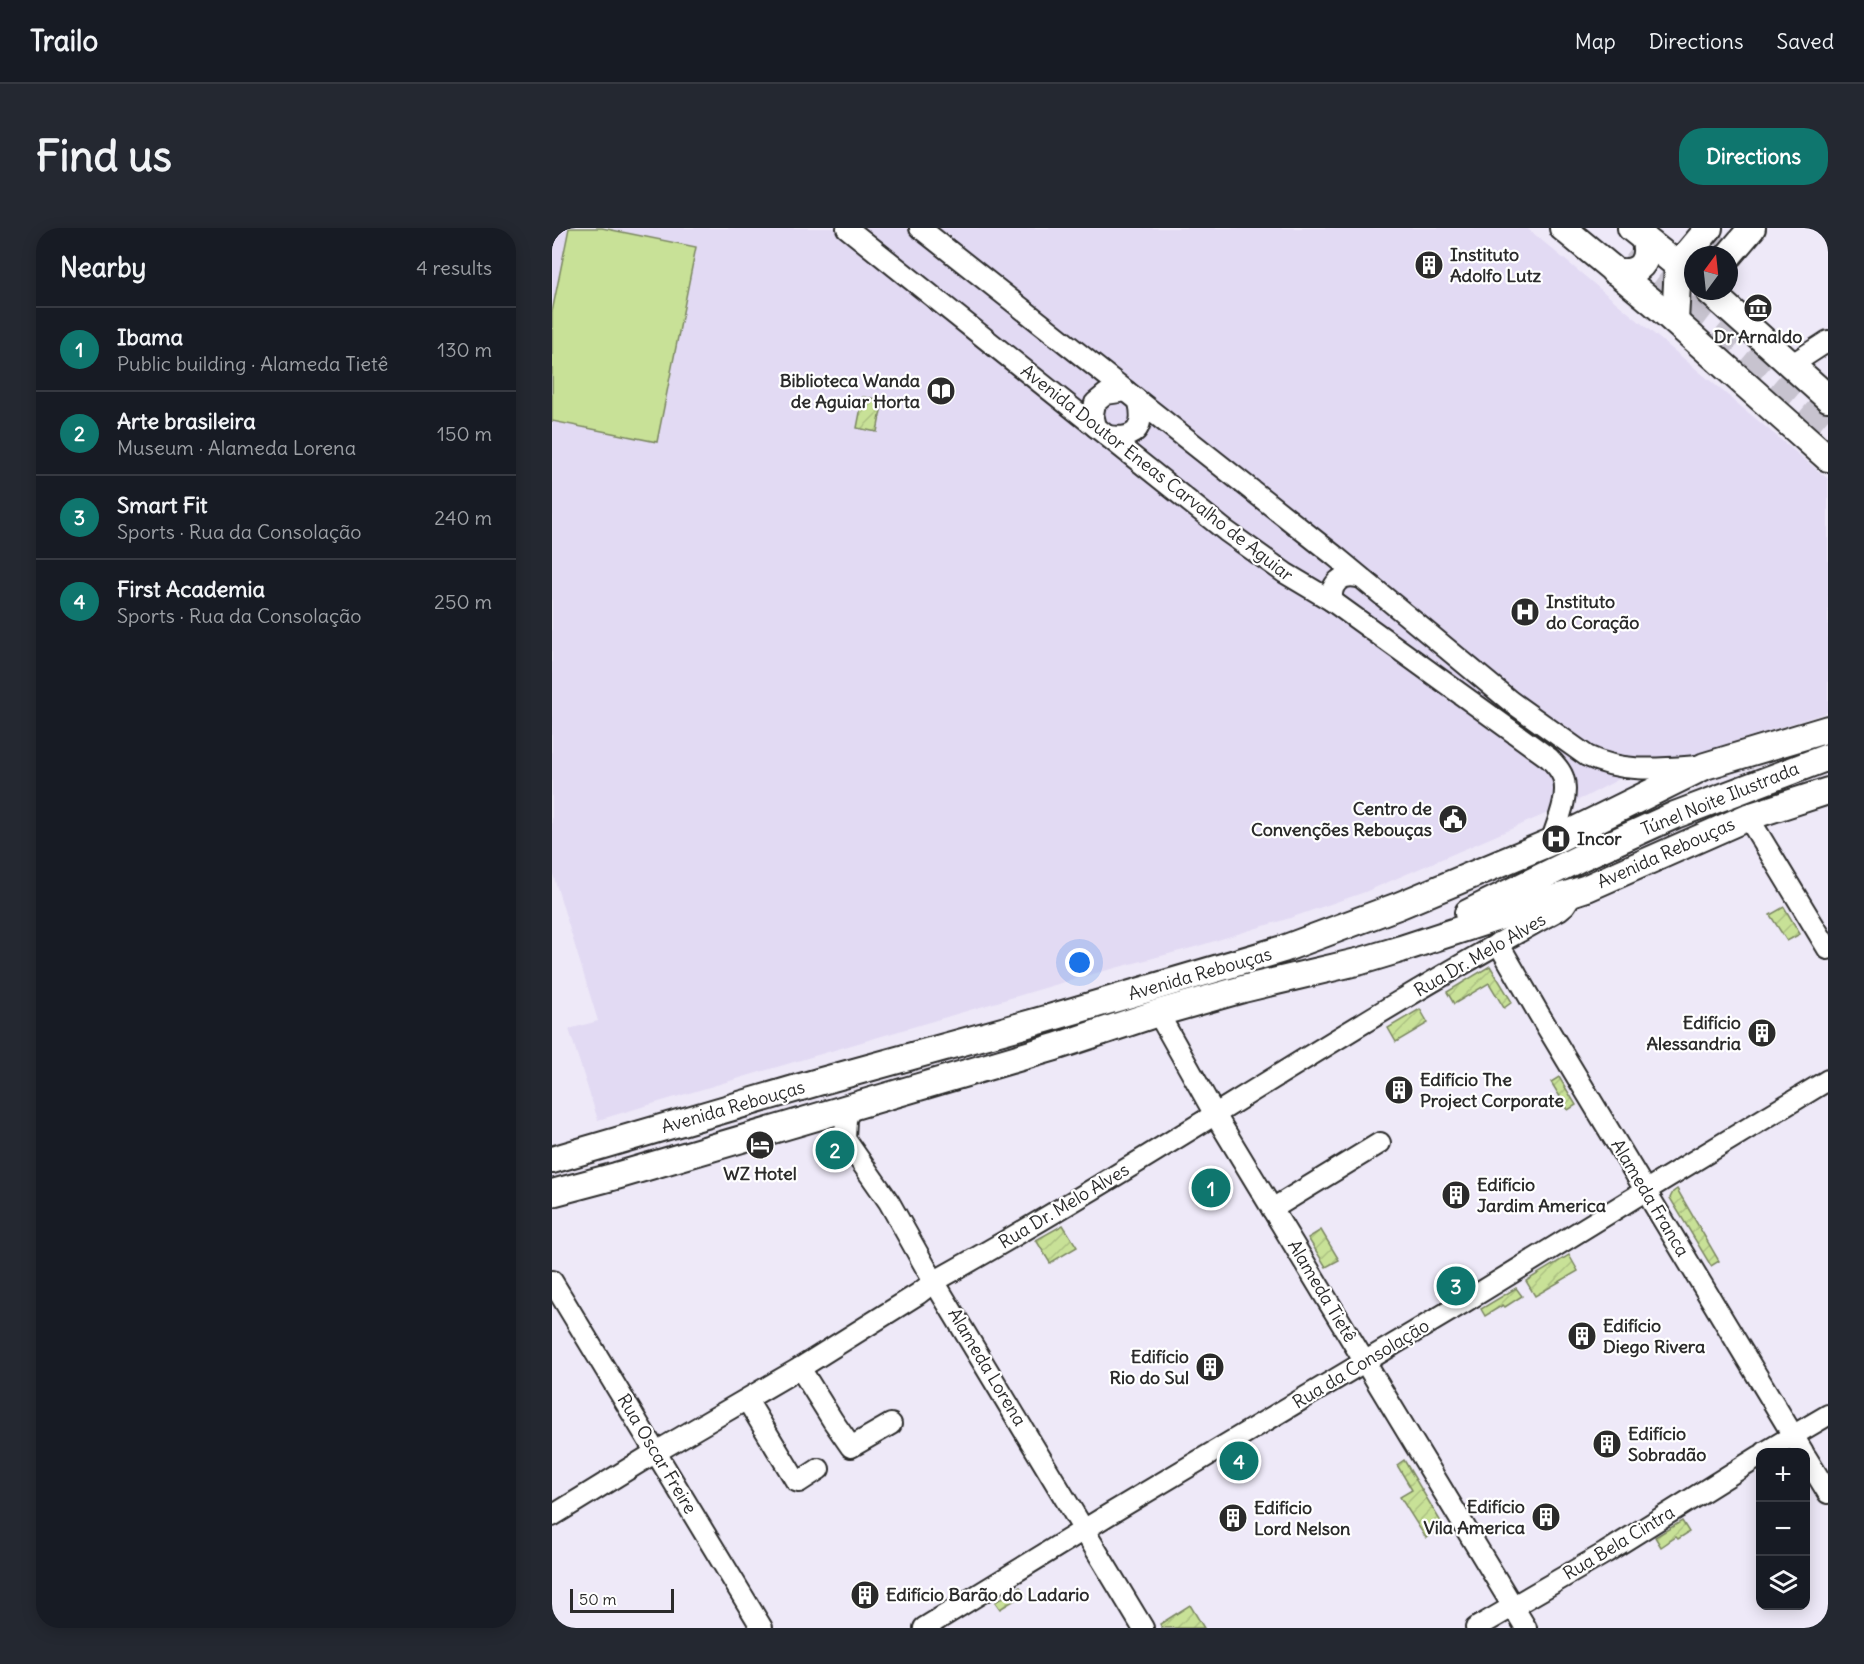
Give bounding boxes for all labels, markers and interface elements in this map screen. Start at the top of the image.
text: Trailo [30,23,98,59]
text: Map [1575,28,1616,55]
text: Directions [1649,28,1743,55]
text: Saved [1776,28,1834,55]
button: Directions [1679,128,1828,185]
text: Find us [36,130,172,182]
place label: Instituto Adolfo Lutz [1450,243,1542,287]
north arrow [1684,246,1738,300]
building icon: Instituto Adolfo Lutz [1413,249,1445,281]
text: Nearby [60,251,146,284]
text: 4 results [416,255,492,280]
museum icon: Dr Arnaldo [1742,292,1774,324]
text: Ibama [117,323,183,351]
place label: Dr Arnaldo [1714,325,1802,348]
text: 1 [76,337,83,362]
text: 130 m [437,337,492,362]
text: Public building · Alameda Tietê [117,351,388,376]
street label: Avenida Doutor Eneas Carvalho de Aguiar [1017,359,1299,587]
place label: Biblioteca Wanda de Aguiar Horta [780,369,920,413]
library icon: Biblioteca Wanda de Aguiar Horta [925,375,957,407]
text: Arte brasileira [117,407,256,435]
text: 2 [74,421,85,446]
text: 150 m [437,421,492,446]
text: Museum · Alameda Lorena [117,435,356,460]
text: Smart Fit [117,491,208,519]
text: 3 [74,505,85,530]
text: 240 m [434,505,492,530]
text: Sports · Rua da Consolação [117,519,362,544]
text: First Academia [117,575,265,603]
text: 4 [74,589,85,614]
text: 250 m [434,589,492,614]
place label: Instituto do Coração [1546,590,1639,634]
hospital icon: Instituto do Coração [1509,596,1541,628]
text: Sports · Rua da Consolação [117,603,362,628]
street label: Túnel Noite Ilustrada [1638,756,1802,841]
place label: Centro de Convenções Rebouças [1251,797,1432,841]
public building icon: Centro de Convenções Rebouças [1437,803,1469,835]
street label: Avenida Rebouças [1593,812,1738,893]
hospital icon: Incor [1540,823,1572,855]
place label: Incor [1577,827,1622,850]
street label: Rua Dr. Melo Alves [1410,908,1550,1002]
street label: Avenida Rebouças [1125,942,1274,1005]
your location [1065,948,1094,977]
place label: Edifício Alessandria [1646,1011,1741,1055]
building icon: Edifício Alessandria [1746,1017,1778,1049]
place label: Edifício The Project Corporate [1420,1068,1564,1112]
building icon: Edifício The Project Corporate [1383,1074,1415,1106]
street label: Avenida Rebouças [658,1075,807,1138]
pin: 2 [816,1128,854,1172]
hotel icon: WZ Hotel [744,1129,776,1161]
street label: Alameda Franca [1606,1135,1695,1261]
street label: Rua Dr. Melo Alves [994,1158,1133,1254]
place label: WZ Hotel [723,1162,797,1185]
pin: 1 [1192,1166,1230,1210]
place label: Edifício Jardim America [1477,1173,1606,1217]
building icon: Edifício Jardim America [1440,1179,1472,1211]
street label: Alameda Tietê [1283,1235,1362,1346]
pin: 3 [1436,1264,1476,1308]
street label: Alameda Lorena [943,1304,1032,1430]
street label: Rua da Consolação [1288,1314,1433,1413]
place label: Edifício Diego Rivera [1603,1314,1705,1358]
building icon: Edifício Diego Rivera [1566,1320,1598,1352]
place label: Edifício Rio do Sul [1110,1345,1189,1389]
building icon: Edifício Rio do Sul [1194,1351,1226,1383]
street label: Rua Oscar Freire [613,1390,702,1518]
place label: Edifício Sobradão [1628,1422,1706,1466]
building icon: Edifício Sobradão [1591,1428,1623,1460]
pin: 4 [1220,1438,1258,1484]
map controls [1756,1448,1810,1610]
button: + [1756,1448,1810,1502]
place label: Edifício Vila America [1423,1495,1525,1539]
place label: Edifício Lord Nelson [1254,1496,1351,1540]
street label: Rua Bela Cintra [1559,1500,1679,1585]
building icon: Edifício Vila America [1530,1501,1562,1533]
building icon: Edifício Lord Nelson [1217,1502,1249,1534]
button: − [1756,1502,1810,1556]
button: layers [1756,1556,1810,1610]
building icon: Edifício Barão do Ladario [849,1579,881,1611]
place label: Edifício Barão do Ladario [886,1583,1089,1606]
scale bar [570,1586,674,1614]
text: 50 m [579,1589,617,1609]

